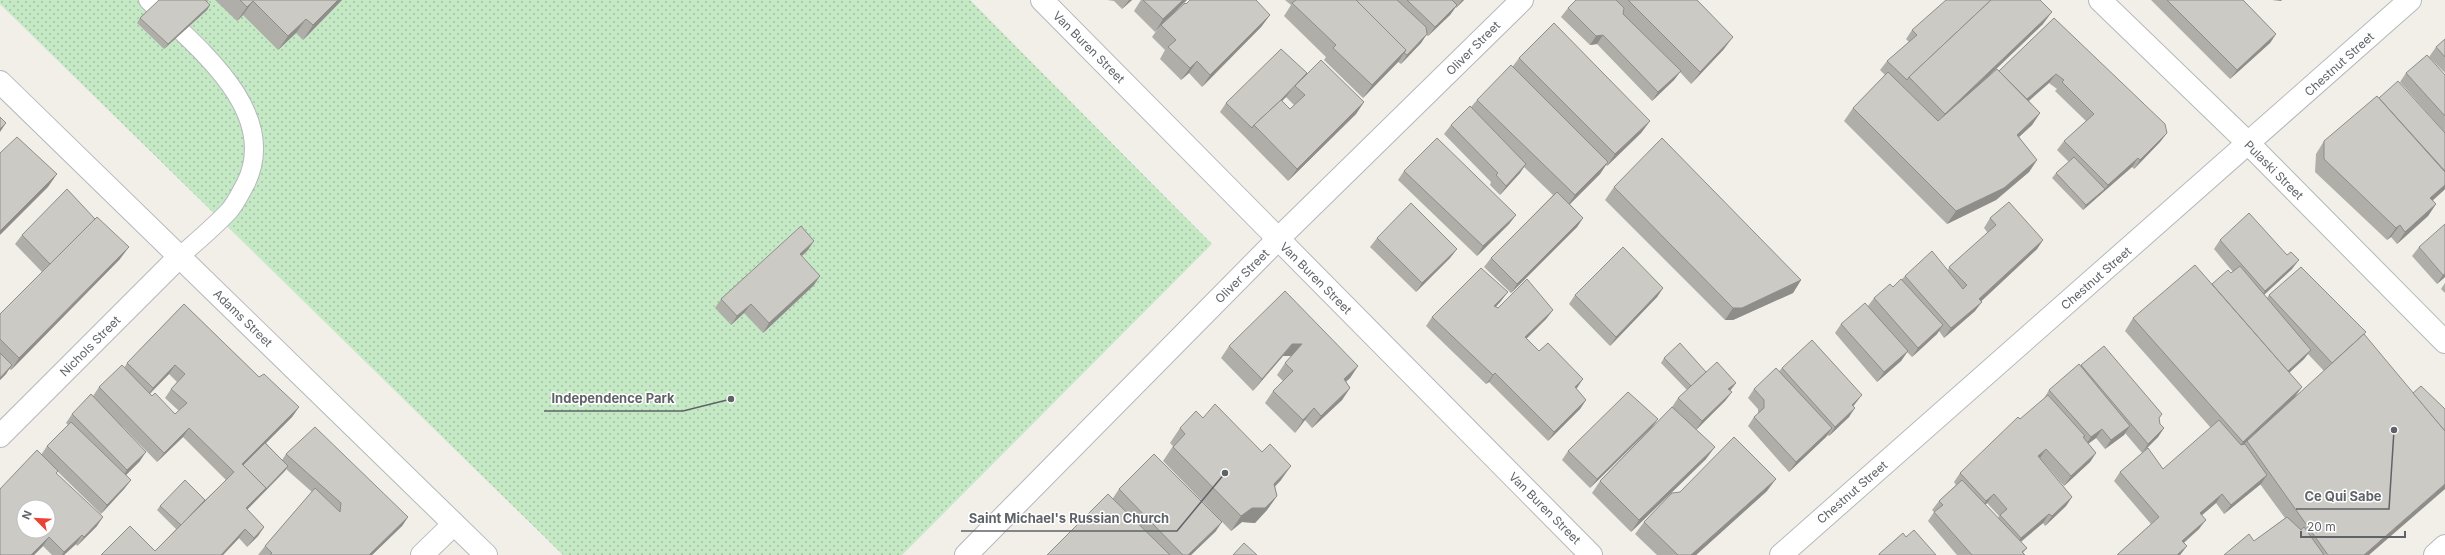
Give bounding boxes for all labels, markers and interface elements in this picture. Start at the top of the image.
street label: Van Buren Street [1050,8,1128,86]
street label: Oliver Street [1443,18,1503,78]
street label: Chestnut Street [2301,29,2377,99]
street label: Pulaski Street [2241,137,2307,203]
street label: Van Buren Street [1277,239,1355,317]
street label: Chestnut Street [2058,243,2134,313]
street label: Oliver Street [1212,246,1272,306]
street label: Adams Street [210,286,276,350]
street label: Nichols Street [57,313,123,379]
callout: Independence Park [544,386,683,411]
text: Independence Park [551,390,675,406]
street label: Chestnut Street [1814,457,1890,527]
street label: Van Buren Street [1506,469,1584,547]
callout: Ce Qui Sabe [2296,484,2389,509]
text: Ce Qui Sabe [2304,488,2382,504]
north arrow [16,499,56,539]
callout: Saint Michael's Russian Church [961,506,1177,531]
text: N [19,508,35,522]
text: Saint Michael's Russian Church [969,510,1169,526]
scale bar [2301,513,2405,539]
text: 20 m [2307,519,2336,534]

